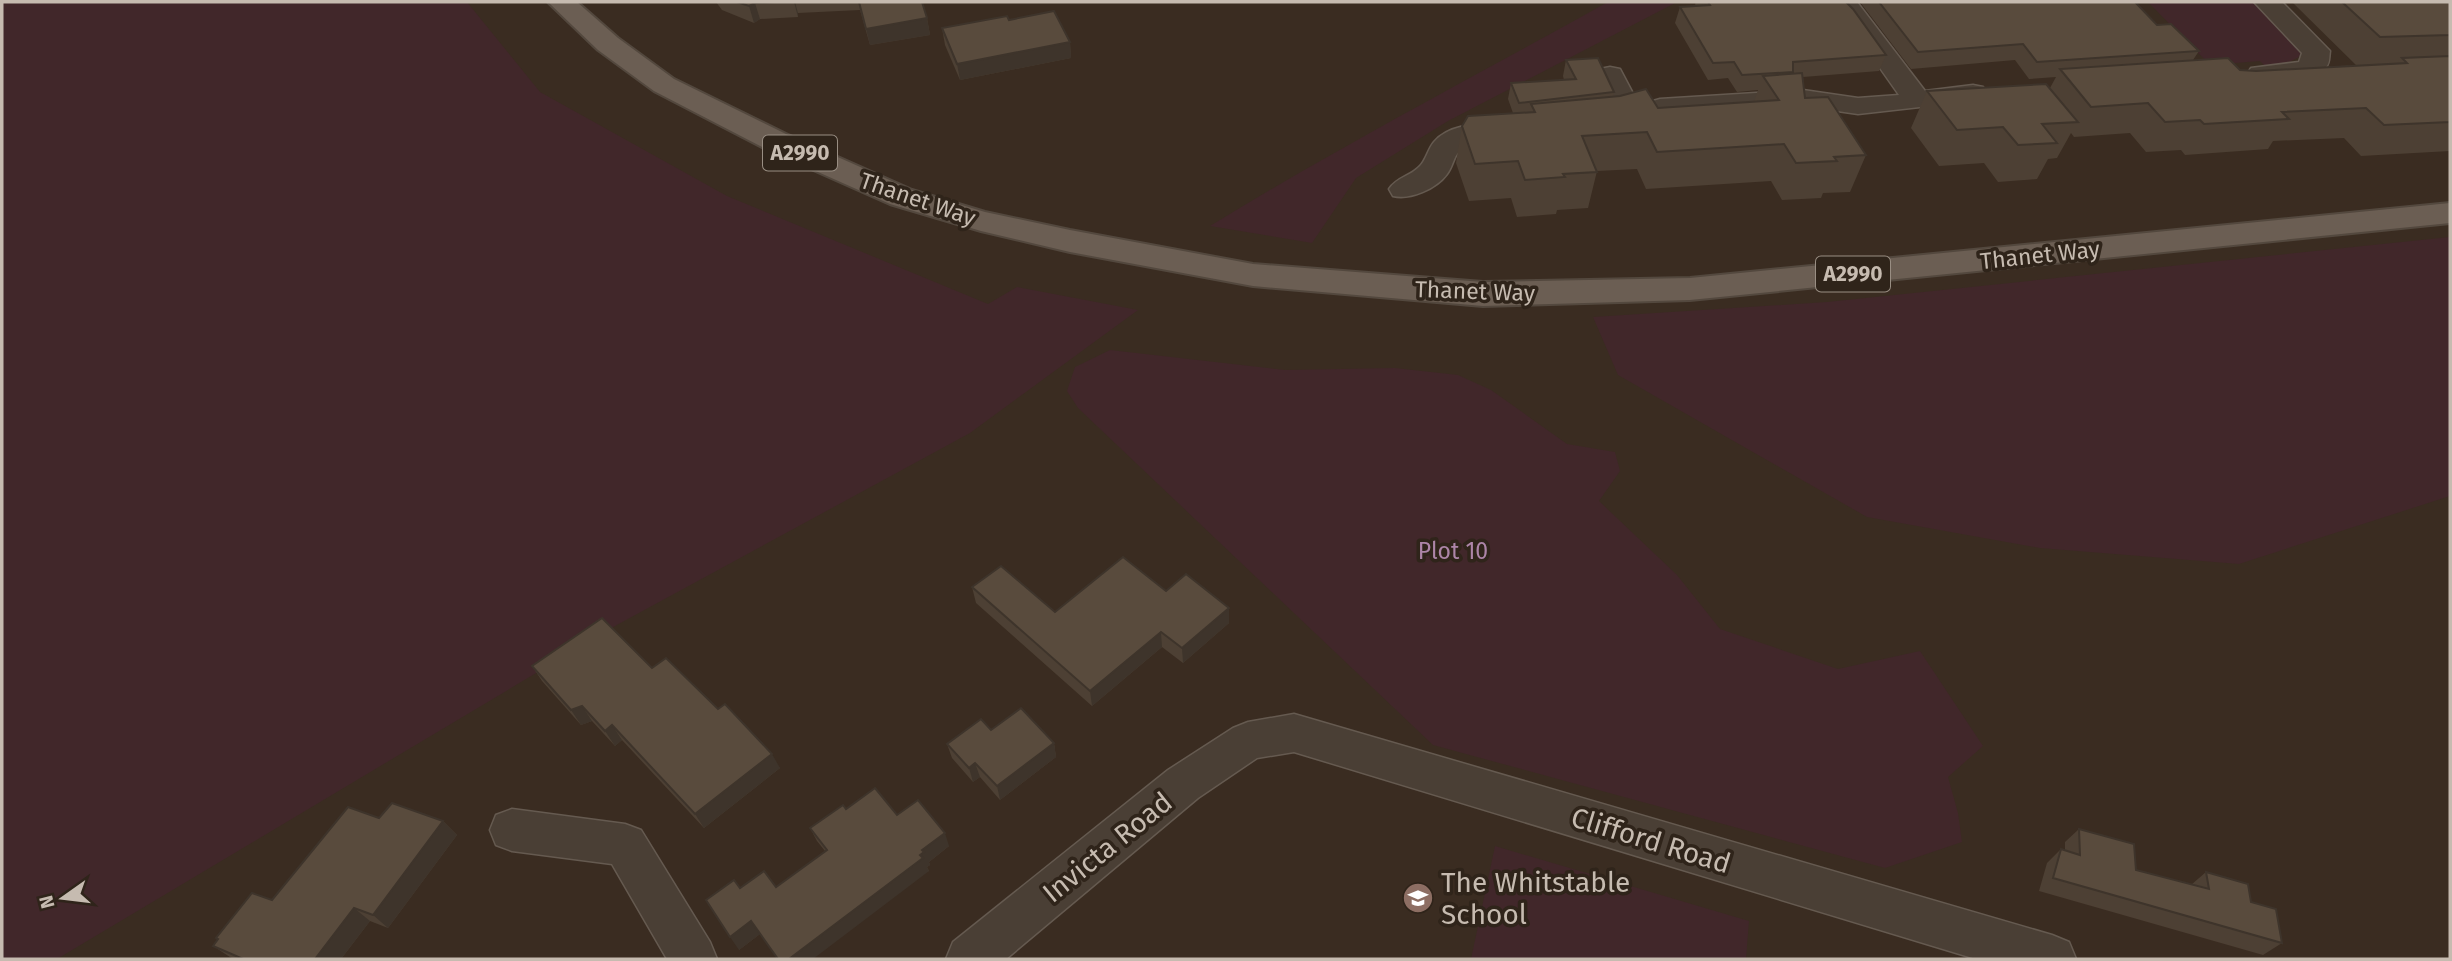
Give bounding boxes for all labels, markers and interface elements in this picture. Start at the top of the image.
road number: A2990 [763,136,837,170]
street label: Thanet Way [857,166,980,232]
street label: Thanet Way [1979,235,2102,275]
road number: A2990 [1816,256,1890,292]
street label: Thanet Way [1415,275,1536,307]
park label: Plot 10 [1418,537,1488,565]
street label: Invicta Road [1036,785,1179,910]
street label: Clifford Road [1567,801,1735,880]
north arrow [28,863,98,933]
place label: The Whitstable School [1441,866,1630,931]
school or university icon: The Whitstable School [1401,881,1435,915]
text: N [34,893,60,911]

